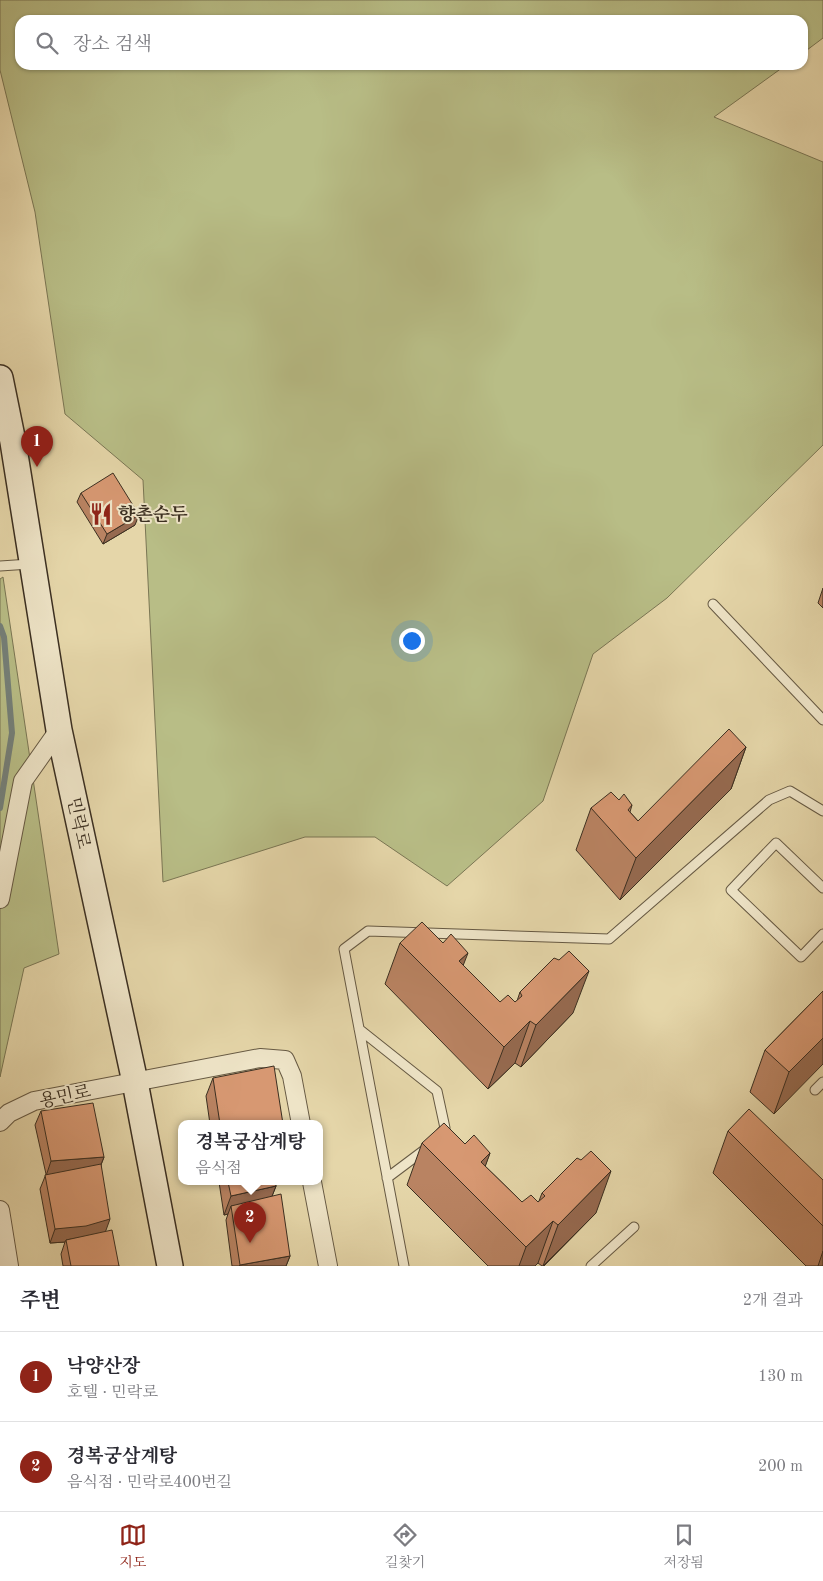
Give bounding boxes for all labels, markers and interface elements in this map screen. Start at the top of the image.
search box [15,15,808,70]
icon: search [33,29,61,57]
text: 장소 검색 [73,36,152,55]
pin: 1 [21,426,53,467]
restaurant icon: 향촌순두 [88,501,114,527]
place label: 향촌순두 [118,504,188,524]
your location [399,628,425,654]
street label: 민락로 [64,796,93,851]
street label: 용민로 [38,1082,93,1111]
popup [178,1120,323,1185]
text: 경복궁삼계탕 [195,1134,306,1153]
text: 음식점 [195,1161,242,1177]
pin: 2 [234,1202,266,1243]
text: 주변 [20,1291,61,1312]
text: 2개 결과 [743,1293,803,1309]
text: 낙양산장 [67,1358,140,1377]
text: 1 [31,1369,41,1385]
text: 130 m [758,1369,803,1385]
text: 호텔 · 민락로 [67,1385,158,1401]
text: 경복궁삼계탕 [67,1448,177,1467]
text: 2 [31,1459,41,1475]
text: 200 m [758,1459,803,1475]
text: 음식점 · 민락로400번길 [67,1475,232,1491]
tab: 지도 [119,1521,147,1572]
tab: 길찾기 [385,1521,425,1572]
tab: 저장됨 [663,1521,704,1572]

